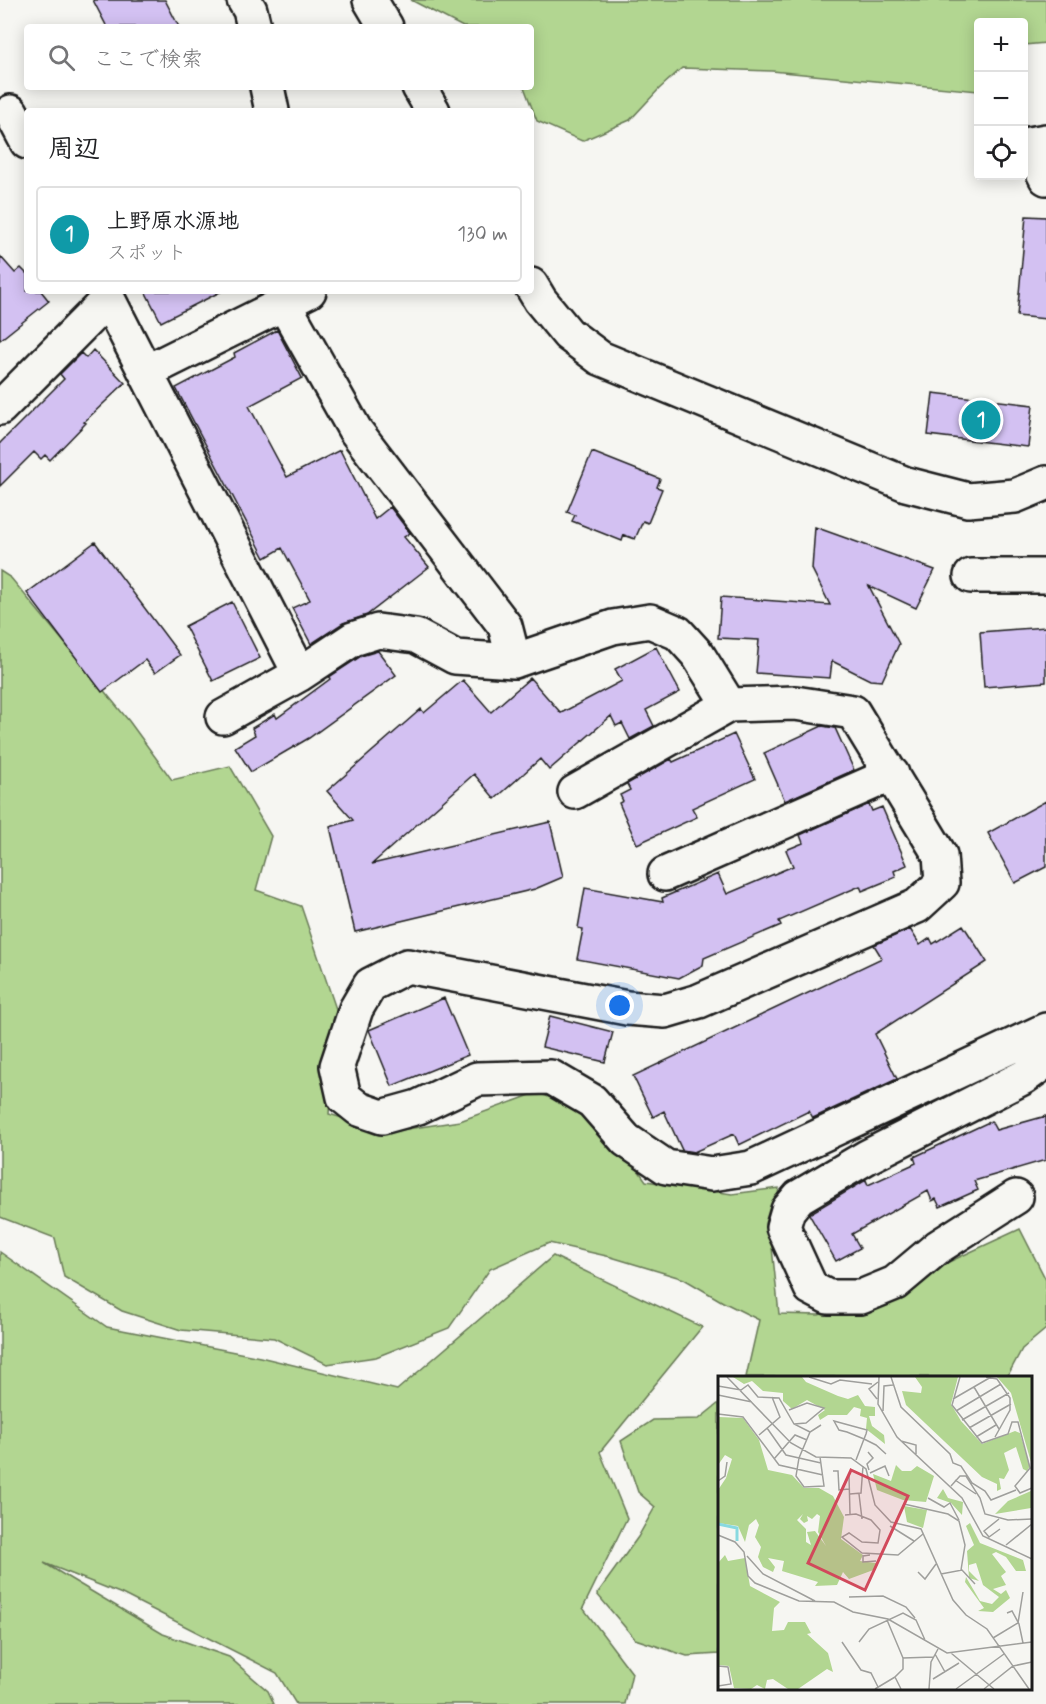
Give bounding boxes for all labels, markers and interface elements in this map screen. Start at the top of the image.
map controls [974,18,1028,180]
button: + [974,18,1028,72]
search box [24,24,534,90]
icon: search [45,41,78,74]
text: ここで検索 [93,46,203,74]
button: − [974,72,1028,126]
button: locate [974,126,1028,180]
text: 周辺 [48,133,100,167]
text: 上野原水源地 [107,208,239,236]
text: 1 [65,221,74,248]
text: 130 m [457,221,508,248]
text: スポット [107,240,187,267]
pin: 1 [962,398,1000,442]
your location [605,991,634,1020]
inset map [718,1376,1031,1689]

